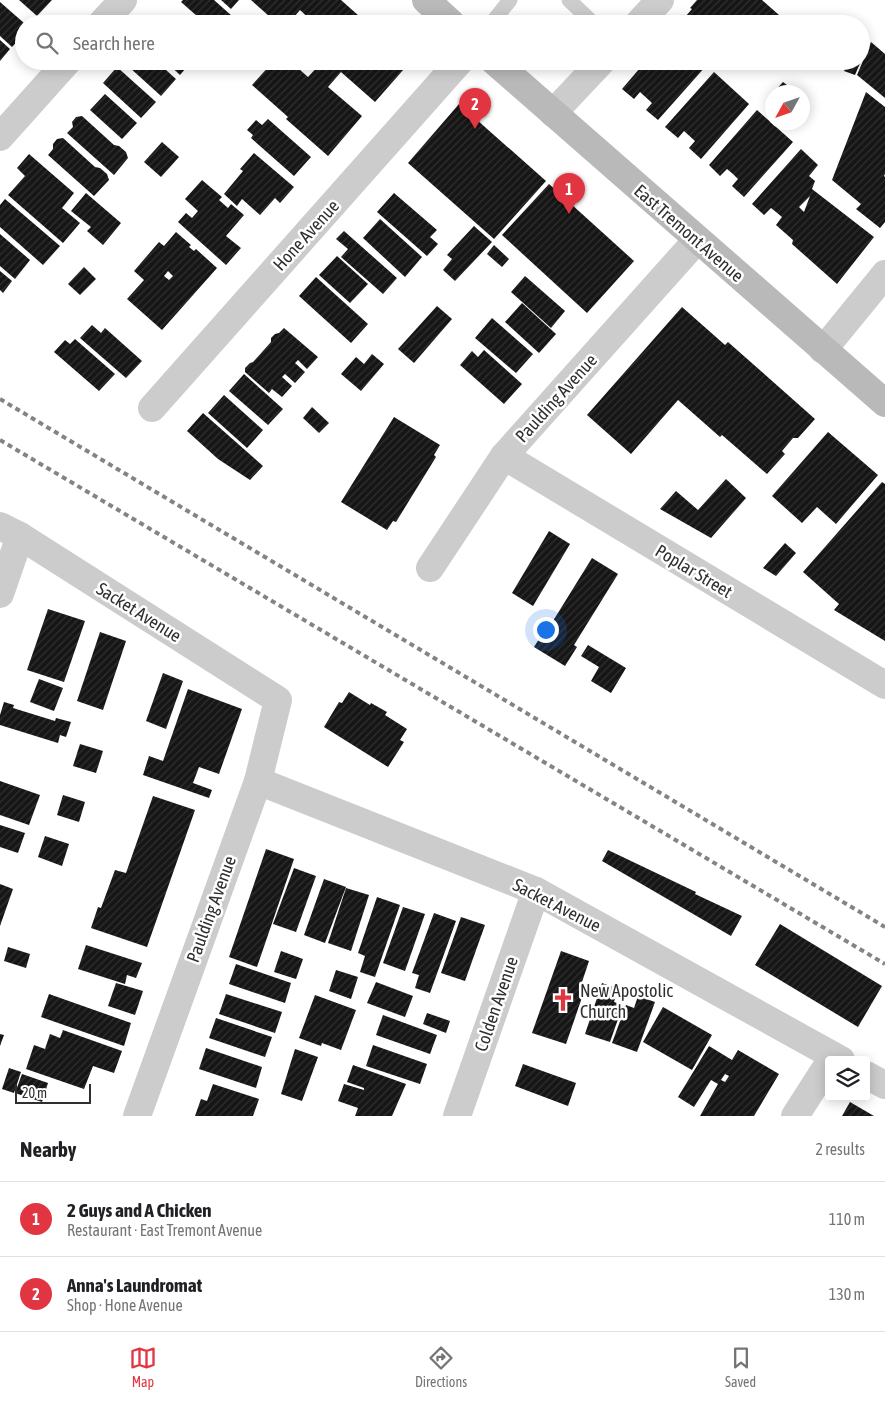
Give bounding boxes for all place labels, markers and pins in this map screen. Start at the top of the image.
pin: 2 [459,88,491,129]
pin: 1 [553,173,585,214]
place label: New Apostolic Church [580,980,673,1022]
church icon: New Apostolic Church [550,987,576,1013]

